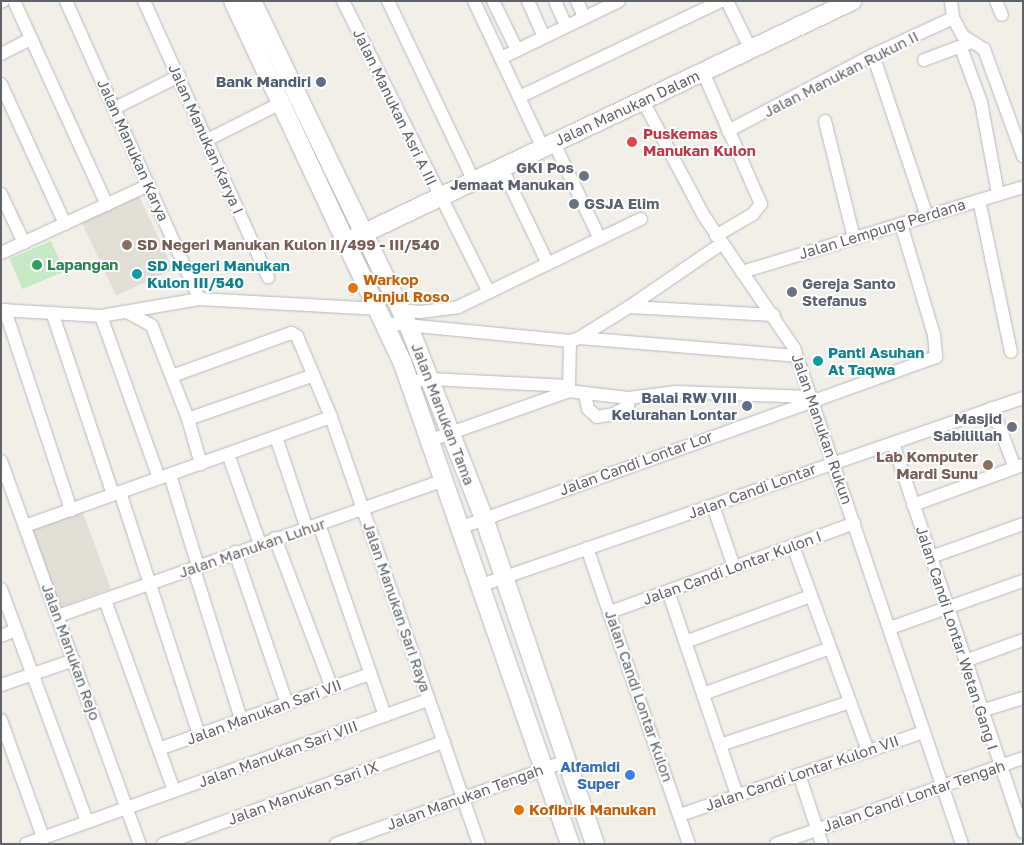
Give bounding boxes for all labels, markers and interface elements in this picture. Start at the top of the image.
street label: Jalan Manukan Asri A III [349,26,441,188]
street label: Jalan Manukan Rukun II [761,27,921,121]
street label: Jalan Manukan Karya I [165,61,247,217]
street label: Jalan Manukan Dalam [552,66,702,150]
place label: Bank Mandiri [216,73,311,91]
street label: Jalan Manukan Karya [93,76,173,224]
marker: Bank Mandiri [315,76,327,88]
place label: Puskemas Manukan Kulon [643,124,756,159]
marker: Puskemas Manukan Kulon [625,135,639,149]
place label: GKI Pos Jemaat Manukan [450,158,574,193]
marker: GKI Pos Jemaat Manukan [578,170,590,182]
place label: GSJA Elim [584,195,659,213]
street label: Jalan Lempung Perdana [796,195,968,263]
marker: GSJA Elim [568,198,580,210]
place label: SD Negeri Manukan Kulon II/499 - III/540 [137,236,440,254]
marker: SD Negeri Manukan Kulon II/499 - III/540 [121,239,133,251]
place label: Lapangan [47,256,118,274]
place label: SD Negeri Manukan Kulon III/540 [147,256,290,291]
marker: Lapangan [31,259,43,271]
marker: SD Negeri Manukan Kulon III/540 [131,268,143,280]
place label: Warkop Punjul Roso [363,270,449,305]
place label: Gereja Santo Stefanus [802,274,896,309]
marker: Warkop Punjul Roso [347,282,359,294]
marker: Gereja Santo Stefanus [786,286,798,298]
street label: Jalan Manukan Tama [408,340,478,488]
place label: Panti Asuhan At Taqwa [828,343,924,378]
street label: Jalan Manukan Rukun [788,351,856,507]
marker: Panti Asuhan At Taqwa [812,355,824,367]
place label: Balai RW VIII Kelurahan Lontar [612,388,737,423]
marker: Balai RW VIII Kelurahan Lontar [741,400,753,412]
place label: Masjid Sabilillah [933,409,1002,444]
marker: Masjid Sabilillah [1006,421,1018,433]
street label: Jalan Candi Lontar Lor [557,427,715,499]
place label: Lab Komputer Mardi Sunu [876,447,978,482]
marker: Lab Komputer Mardi Sunu [982,459,994,471]
street label: Jalan Candi Lontar [686,460,818,522]
street label: Jalan Manukan Luhur [176,514,328,582]
street label: Jalan Manukan Sari Raya [359,520,435,694]
street label: Jalan Candi Lontar Wetan Gang I [912,524,1002,752]
street label: Jalan Candi Lontar Kulon I [640,527,824,609]
street label: Jalan Manukan Rejo [38,581,104,723]
street label: Jalan Candi Lontar Kulon [601,608,677,784]
street label: Jalan Manukan Sari VII [184,676,344,748]
street label: Jalan Manukan Sari VIII [196,717,360,791]
street label: Jalan Candi Lontar Kulon VII [703,731,901,815]
street label: Jalan Candi Lontar Tengah [821,756,1007,836]
street label: Jalan Manukan Sari IX [225,757,381,829]
place label: Alfamidi Super [560,757,620,792]
street label: Jalan Manukan Tengah [384,760,546,834]
marker: Alfamidi Super [624,769,636,781]
place label: Kofibrik Manukan [529,801,656,819]
marker: Kofibrik Manukan [513,804,525,816]

